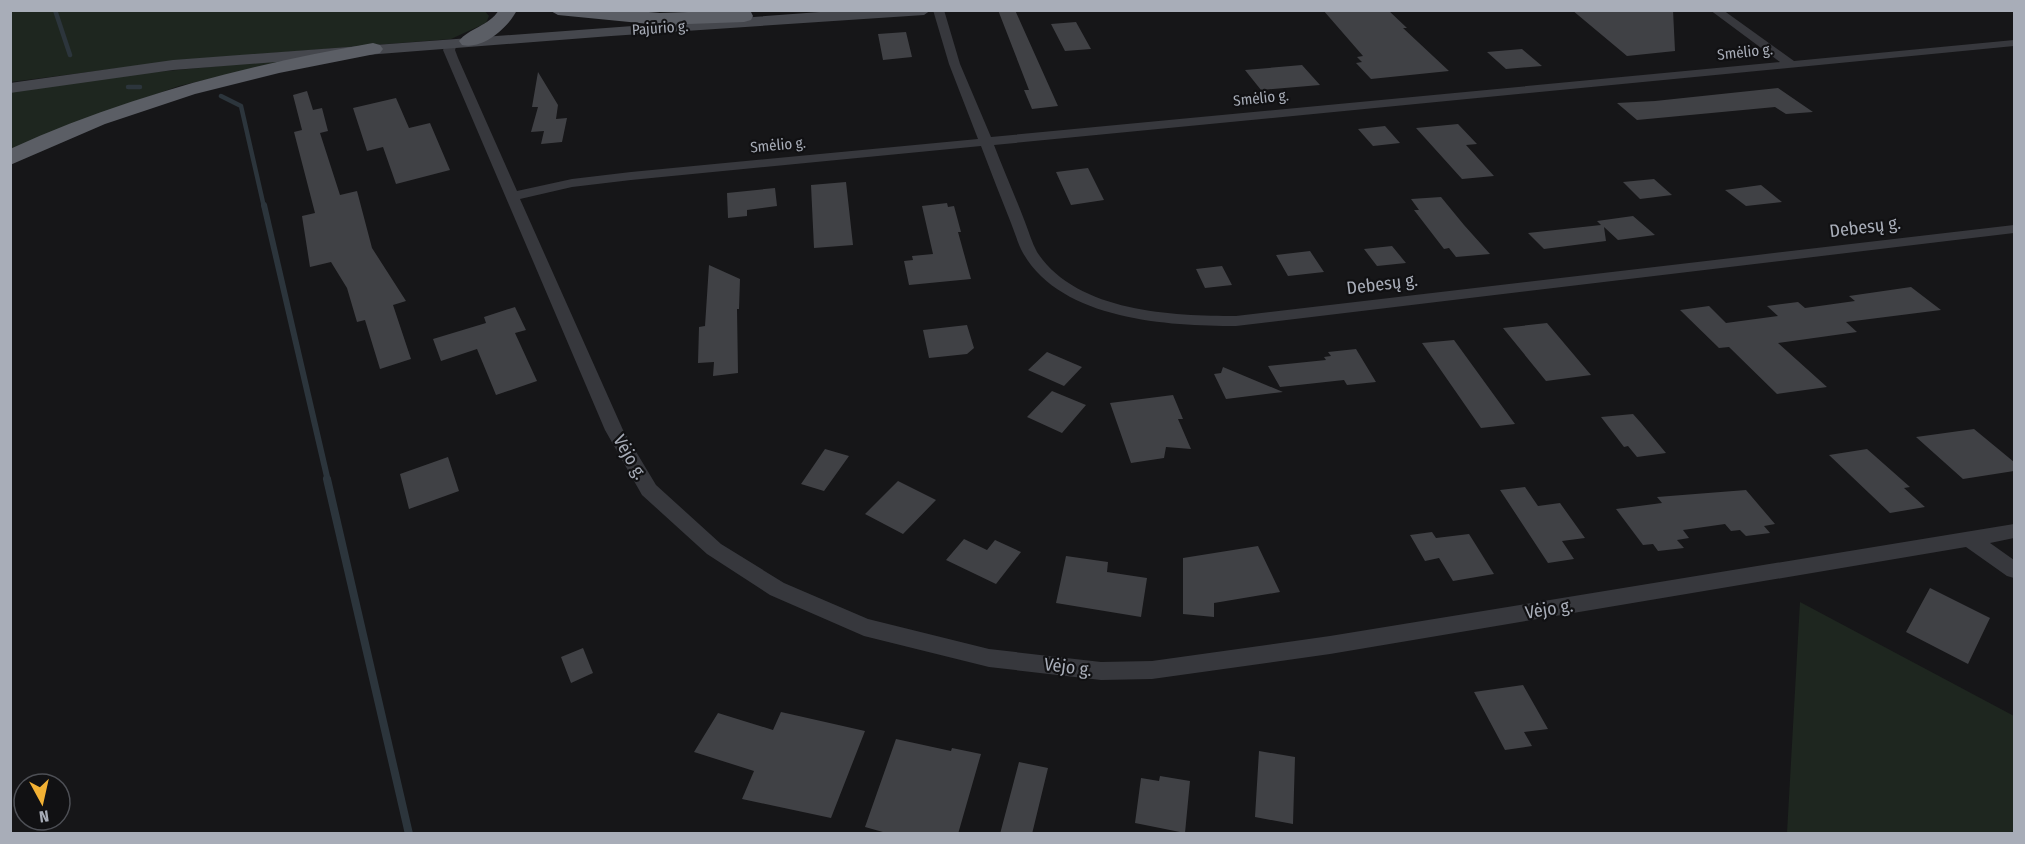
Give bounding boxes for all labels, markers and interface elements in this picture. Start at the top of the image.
street label: Pajūrio g. [631,17,689,39]
street label: Smėlio g. [1716,40,1774,64]
street label: Smėlio g. [1232,86,1290,110]
street label: Smėlio g. [749,134,807,156]
street label: Debesų g. [1828,212,1902,242]
street label: Debesų g. [1345,269,1419,299]
street label: Vėjo g. [608,431,652,483]
street label: Vėjo g. [1524,594,1575,624]
street label: Vėjo g. [1043,653,1093,681]
north arrow [12,772,72,832]
text: N [38,806,50,826]

